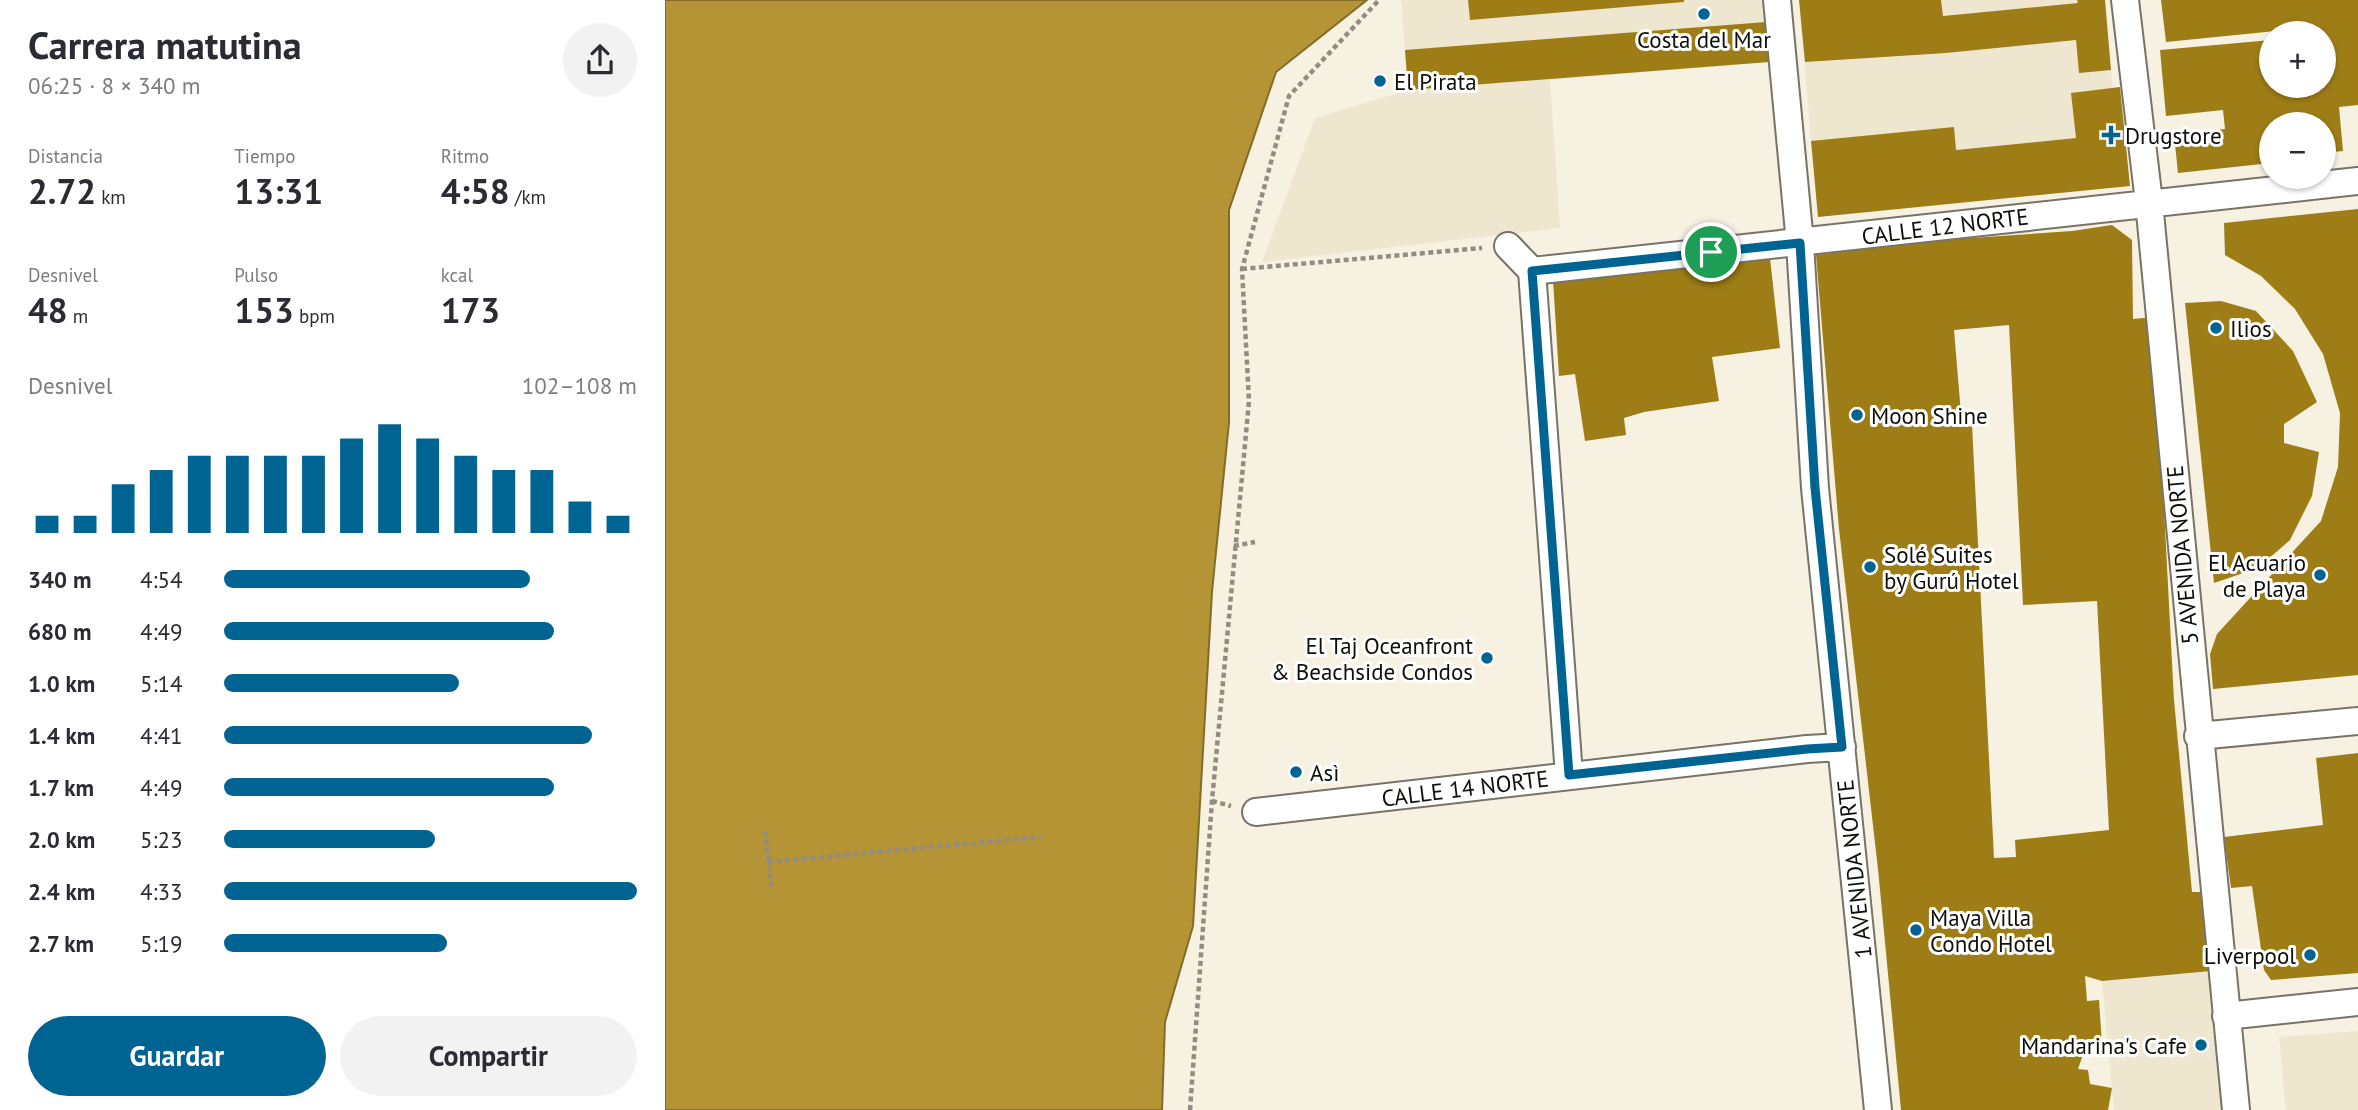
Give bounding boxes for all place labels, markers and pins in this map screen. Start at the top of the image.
marker: Costa del Mar [1696,6,1712,22]
place label: Costa del Mar [1637,25,1771,54]
place label: El Pirata [1394,67,1477,96]
marker: El Pirata [1372,73,1388,89]
place label: Drugstore [2125,121,2222,150]
marker: Drugstore [2103,127,2119,143]
pin [1681,222,1741,282]
place label: Ilios [2230,314,2272,343]
marker: Ilios [2208,320,2224,336]
place label: Moon Shine [1871,401,1988,430]
marker: Moon Shine [1849,407,1865,423]
place label: Solé Suites by Gurú Hotel [1884,540,2019,595]
place label: El Acuario de Playa [2208,548,2306,603]
marker: Solé Suites by Gurú Hotel [1862,559,1878,575]
marker: El Acuario de Playa [2312,567,2328,583]
place label: El Taj Oceanfront & Beachside Condos [1271,631,1473,686]
marker: El Taj Oceanfront & Beachside Condos [1479,650,1495,666]
place label: Asì [1310,758,1339,787]
marker: Asì [1288,764,1304,780]
place label: Maya Villa Condo Hotel [1930,903,2052,958]
marker: Maya Villa Condo Hotel [1908,922,1924,938]
place label: Liverpool [2204,941,2296,970]
marker: Liverpool [2302,947,2318,963]
place label: Mandarina's Cafe [2021,1031,2187,1060]
marker: Mandarina's Cafe [2193,1037,2209,1053]

